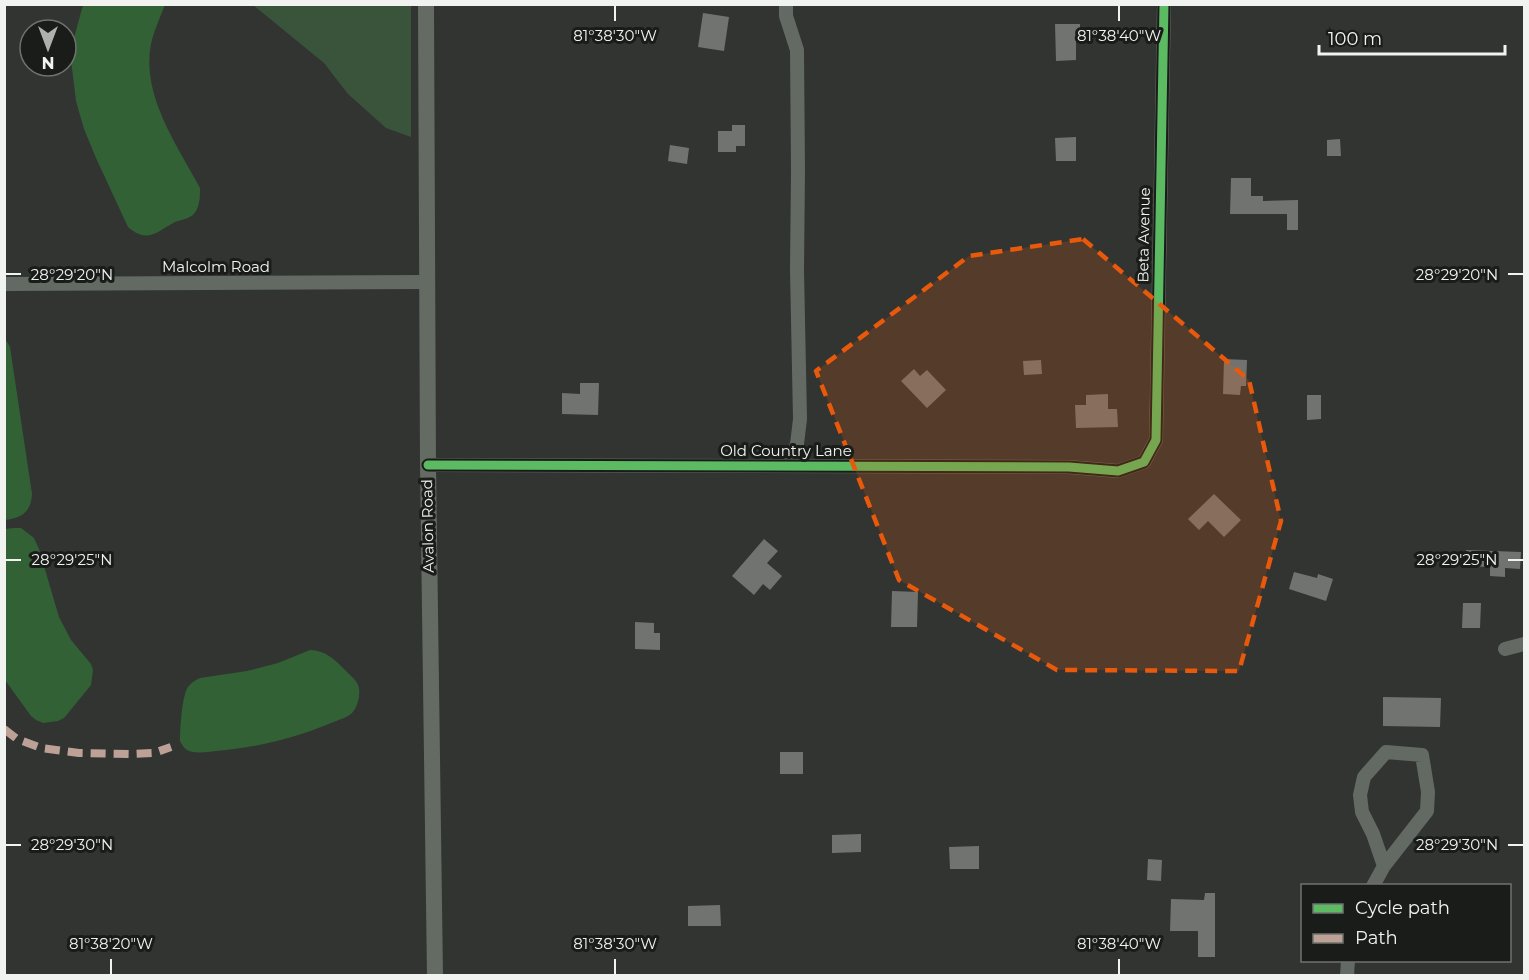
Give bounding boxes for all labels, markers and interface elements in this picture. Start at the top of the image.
north arrow [18,18,78,78]
scale bar [1319,18,1505,56]
text: 81°38'30"W [573,26,657,45]
text: 81°38'40"W [1077,26,1161,45]
text: 100 m [1328,28,1382,50]
text: N [42,53,54,72]
street label: Beta Avenue [1133,187,1154,283]
street label: Malcolm Road [162,257,270,276]
text: 28°29'20"N [31,265,113,284]
text: 28°29'20"N [1416,265,1498,284]
street label: Old Country Lane [720,441,852,460]
street label: Avalon Road [417,479,438,573]
text: 28°29'25"N [32,550,112,569]
text: 28°29'25"N [1417,550,1497,569]
text: 28°29'30"N [31,835,113,854]
text: 28°29'30"N [1416,835,1498,854]
legend [1301,884,1511,962]
text: Cycle path [1355,897,1450,919]
text: Path [1355,927,1398,949]
text: 81°38'20"W [69,934,153,953]
text: 81°38'30"W [573,934,657,953]
text: 81°38'40"W [1077,934,1161,953]

